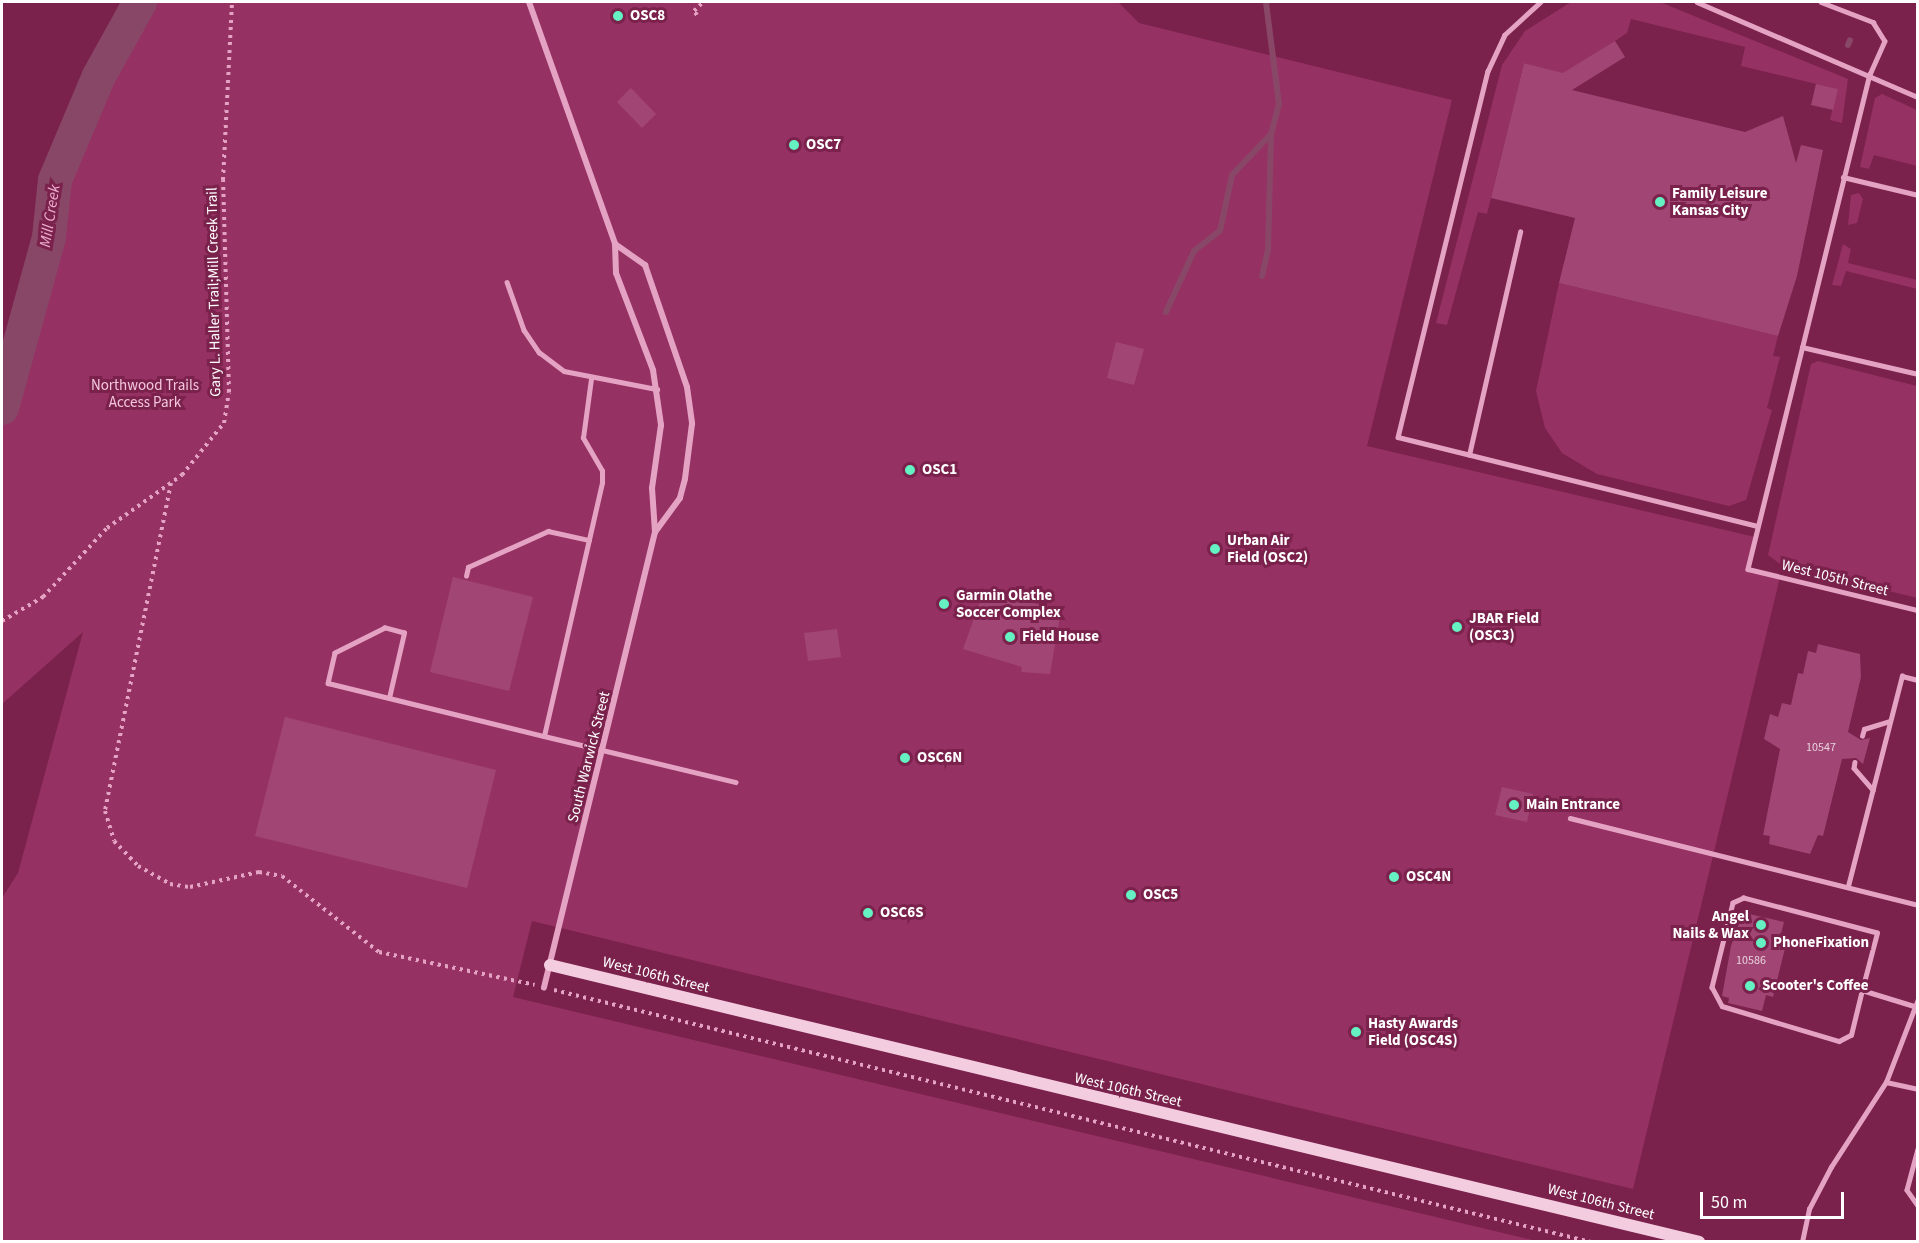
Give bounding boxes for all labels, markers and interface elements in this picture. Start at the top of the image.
place label: OSC8 [630,7,665,25]
marker: OSC8 [611,9,625,23]
place label: OSC7 [806,136,841,154]
marker: OSC7 [787,138,801,152]
water label: Mill Creek [36,183,64,249]
place label: Family Leisure Kansas City [1672,184,1768,219]
street label: Gary L. Haller Trail;Mill Creek Trail [203,187,225,397]
marker: Family Leisure Kansas City [1653,195,1667,209]
park label: Northwood Trails Access Park [91,376,199,411]
place label: OSC1 [922,461,957,479]
marker: OSC1 [903,463,917,477]
place label: Urban Air Field (OSC2) [1227,531,1308,566]
marker: Urban Air Field (OSC2) [1208,542,1222,556]
street label: West 105th Street [1780,556,1890,600]
place label: Garmin Olathe Soccer Complex [956,586,1061,621]
marker: Garmin Olathe Soccer Complex [937,597,951,611]
place label: JBAR Field (OSC3) [1469,609,1539,644]
marker: JBAR Field (OSC3) [1450,620,1464,634]
place label: Field House [1022,628,1099,646]
marker: Field House [1003,630,1017,644]
street label: South Warwick Street [564,690,614,824]
house number: 10547 [1806,741,1836,755]
place label: OSC6N [917,749,962,767]
marker: OSC6N [898,751,912,765]
place label: Main Entrance [1526,796,1620,814]
marker: Main Entrance [1507,798,1521,812]
place label: OSC4N [1406,868,1451,886]
marker: OSC4N [1387,870,1401,884]
place label: OSC5 [1143,886,1178,904]
marker: OSC5 [1124,888,1138,902]
place label: OSC6S [880,904,924,922]
marker: OSC6S [861,906,875,920]
place label: Angel Nails & Wax [1672,907,1749,942]
marker: Angel Nails & Wax [1754,918,1768,932]
place label: PhoneFixation [1773,934,1869,952]
marker: PhoneFixation [1754,936,1768,950]
street label: West 106th Street [601,953,711,997]
house number: 10586 [1736,954,1766,968]
place label: Scooter's Coffee [1762,977,1868,995]
marker: Scooter's Coffee [1743,979,1757,993]
place label: Hasty Awards Field (OSC4S) [1368,1014,1458,1049]
marker: Hasty Awards Field (OSC4S) [1349,1025,1363,1039]
street label: West 106th Street [1073,1069,1183,1111]
street label: West 106th Street [1546,1180,1656,1224]
scale bar [1703,1180,1847,1218]
text: 50 m [1711,1190,1747,1215]

